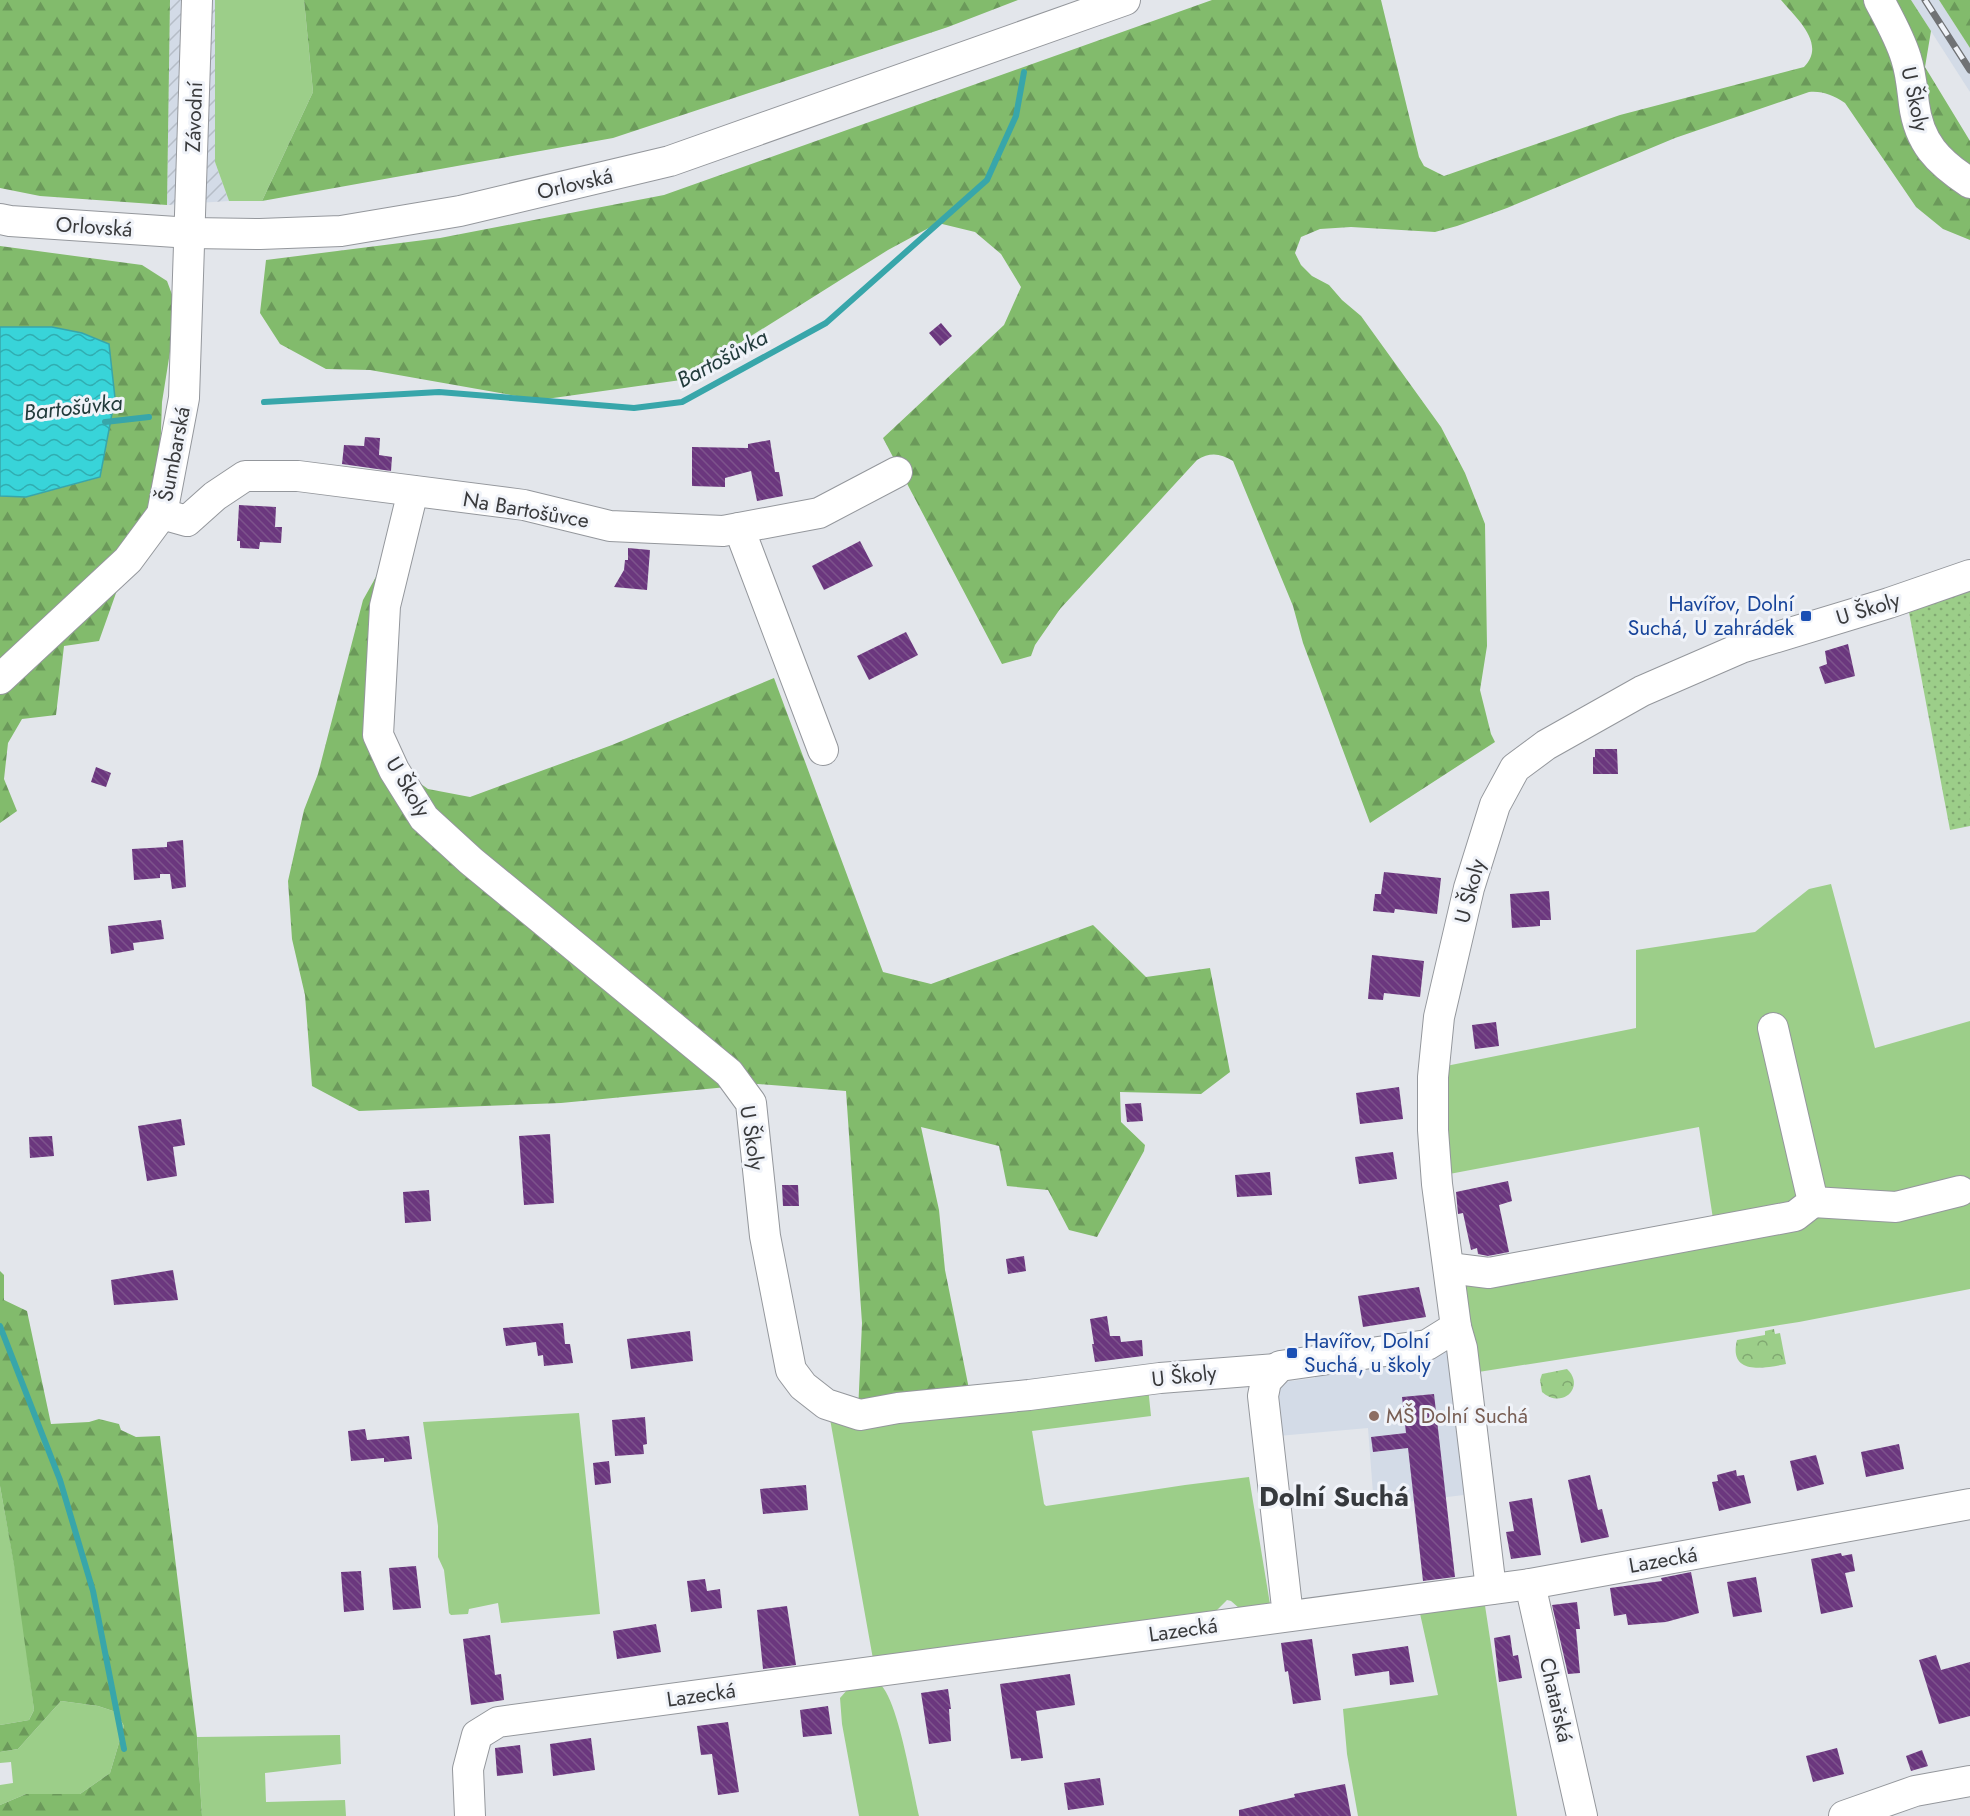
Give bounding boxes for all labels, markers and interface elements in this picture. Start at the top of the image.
street label: U Školy [1894,64,1937,135]
street label: Závodní [178,80,210,153]
street label: Orlovská [534,161,616,207]
street label: Orlovská [55,209,133,245]
water label: Bartošůvka [671,321,773,395]
water label: Bartošůvka [22,386,124,428]
street label: Šumbarská [150,404,198,504]
street label: Na Bartošůvce [461,484,592,536]
street label: U Školy [1832,585,1904,633]
place label: Havířov, Dolní Suchá, U zahrádek [1628,589,1796,643]
marker: Havířov, Dolní Suchá, U zahrádek [1799,609,1813,623]
street label: U Školy [378,751,438,823]
street label: U Školy [1447,855,1493,926]
street label: U Školy [732,1103,772,1173]
place label: Havířov, Dolní Suchá, u školy [1304,1326,1432,1380]
marker: Havířov, Dolní Suchá, u školy [1285,1346,1299,1360]
street label: U Školy [1150,1358,1219,1394]
place label: MŠ Dolní Suchá [1386,1401,1528,1431]
marker: MŠ Dolní Suchá [1367,1409,1381,1423]
district label: Dolní Suchá [1259,1477,1409,1516]
street label: Lazecká [1626,1539,1700,1581]
street label: Lazecká [1147,1610,1219,1650]
street label: Chatařská [1532,1655,1580,1745]
street label: Lazecká [665,1675,737,1715]

